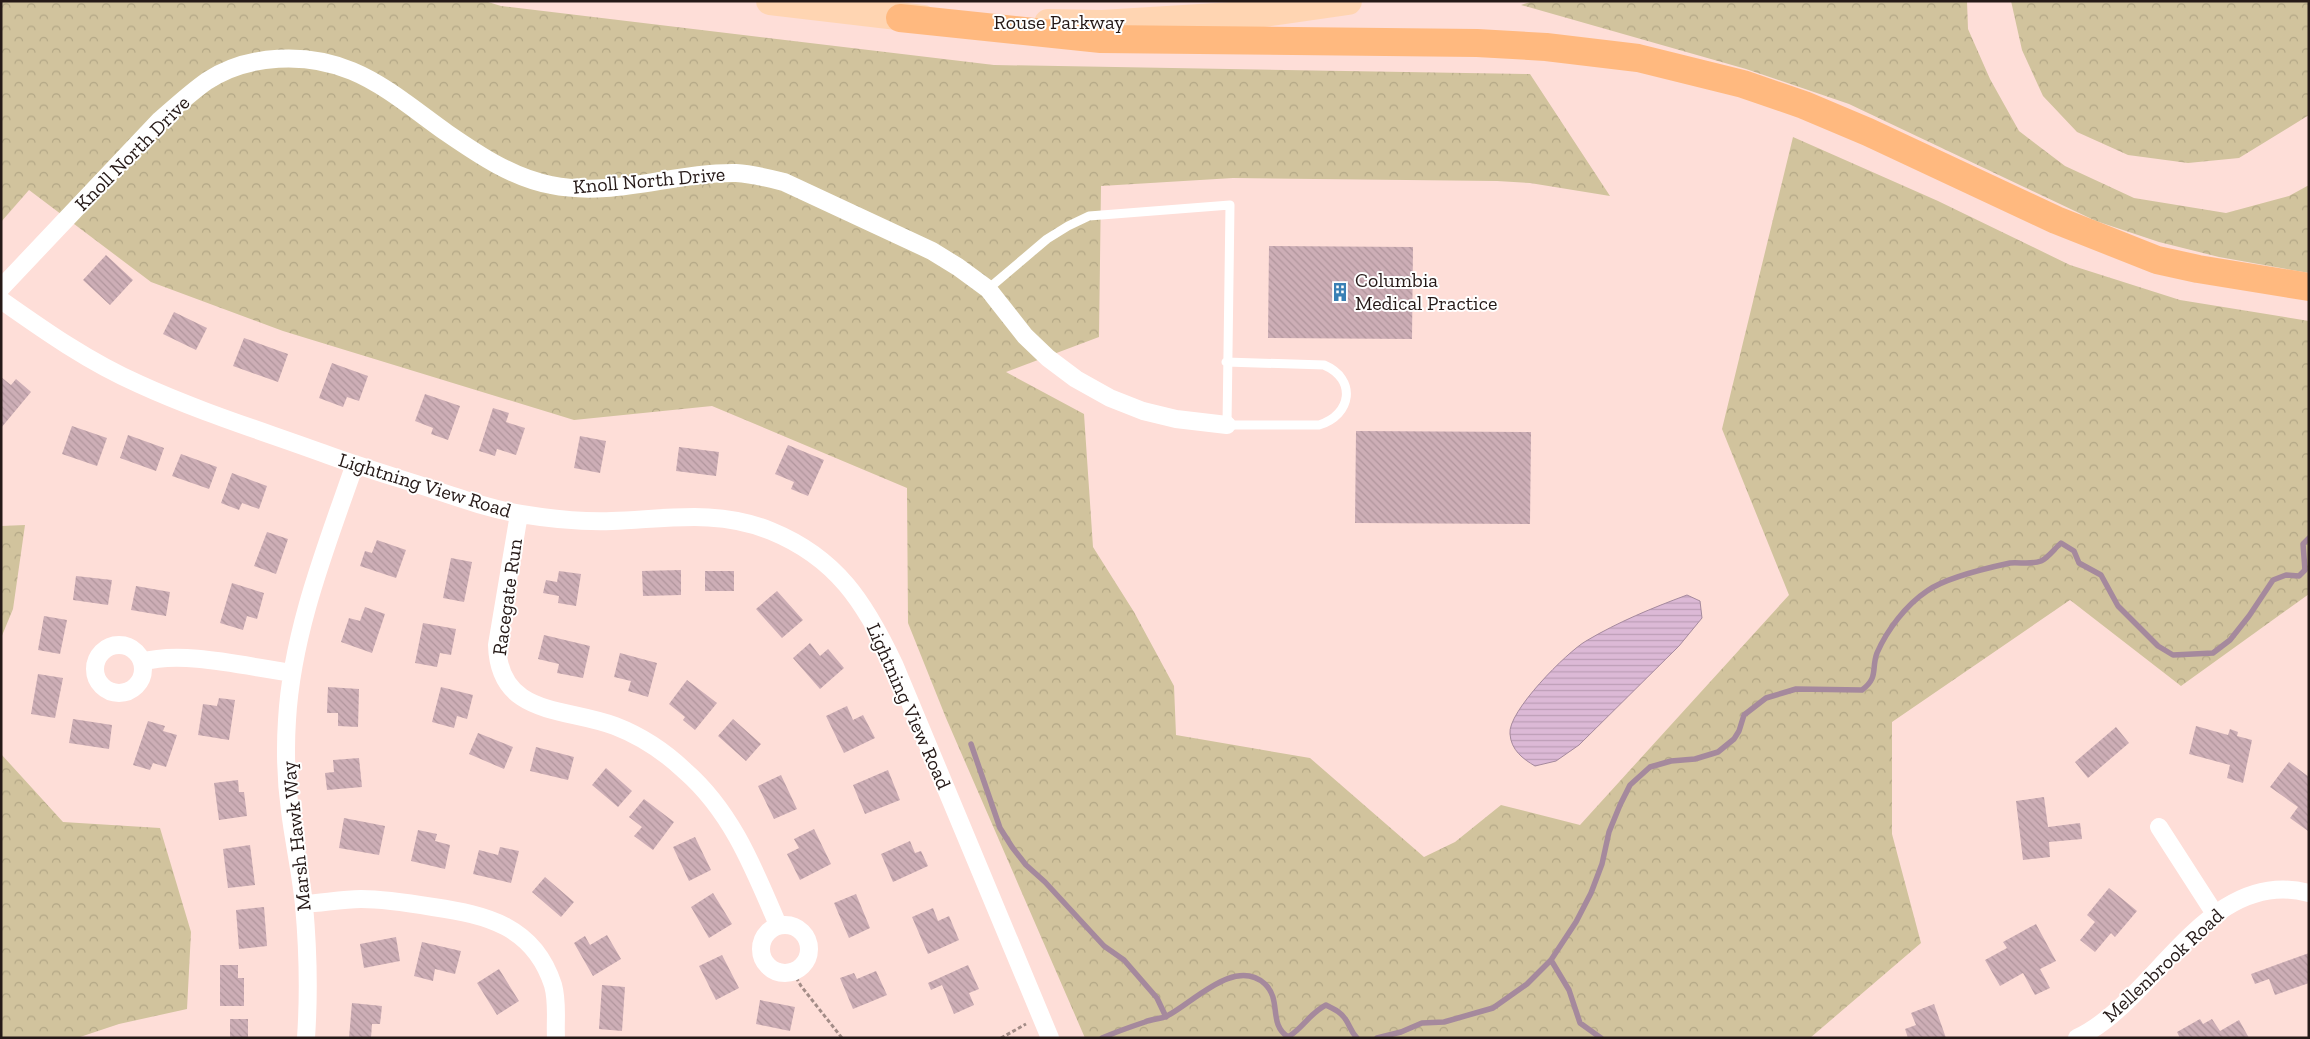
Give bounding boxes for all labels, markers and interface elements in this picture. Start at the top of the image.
street label: Rouse Parkway [994,10,1125,34]
street label: Knoll North Drive [70,91,194,215]
street label: Knoll North Drive [572,161,726,199]
place label: Columbia Medical Practice [1355,268,1497,315]
building icon: Columbia Medical Practice [1329,281,1351,303]
street label: Lightning View Road [336,447,514,523]
street label: Racegate Run [487,537,527,657]
street label: Lightning View Road [862,619,956,793]
street label: Marsh Hawk Way [276,759,316,912]
street label: Mellenbrook Road [2098,903,2228,1027]

